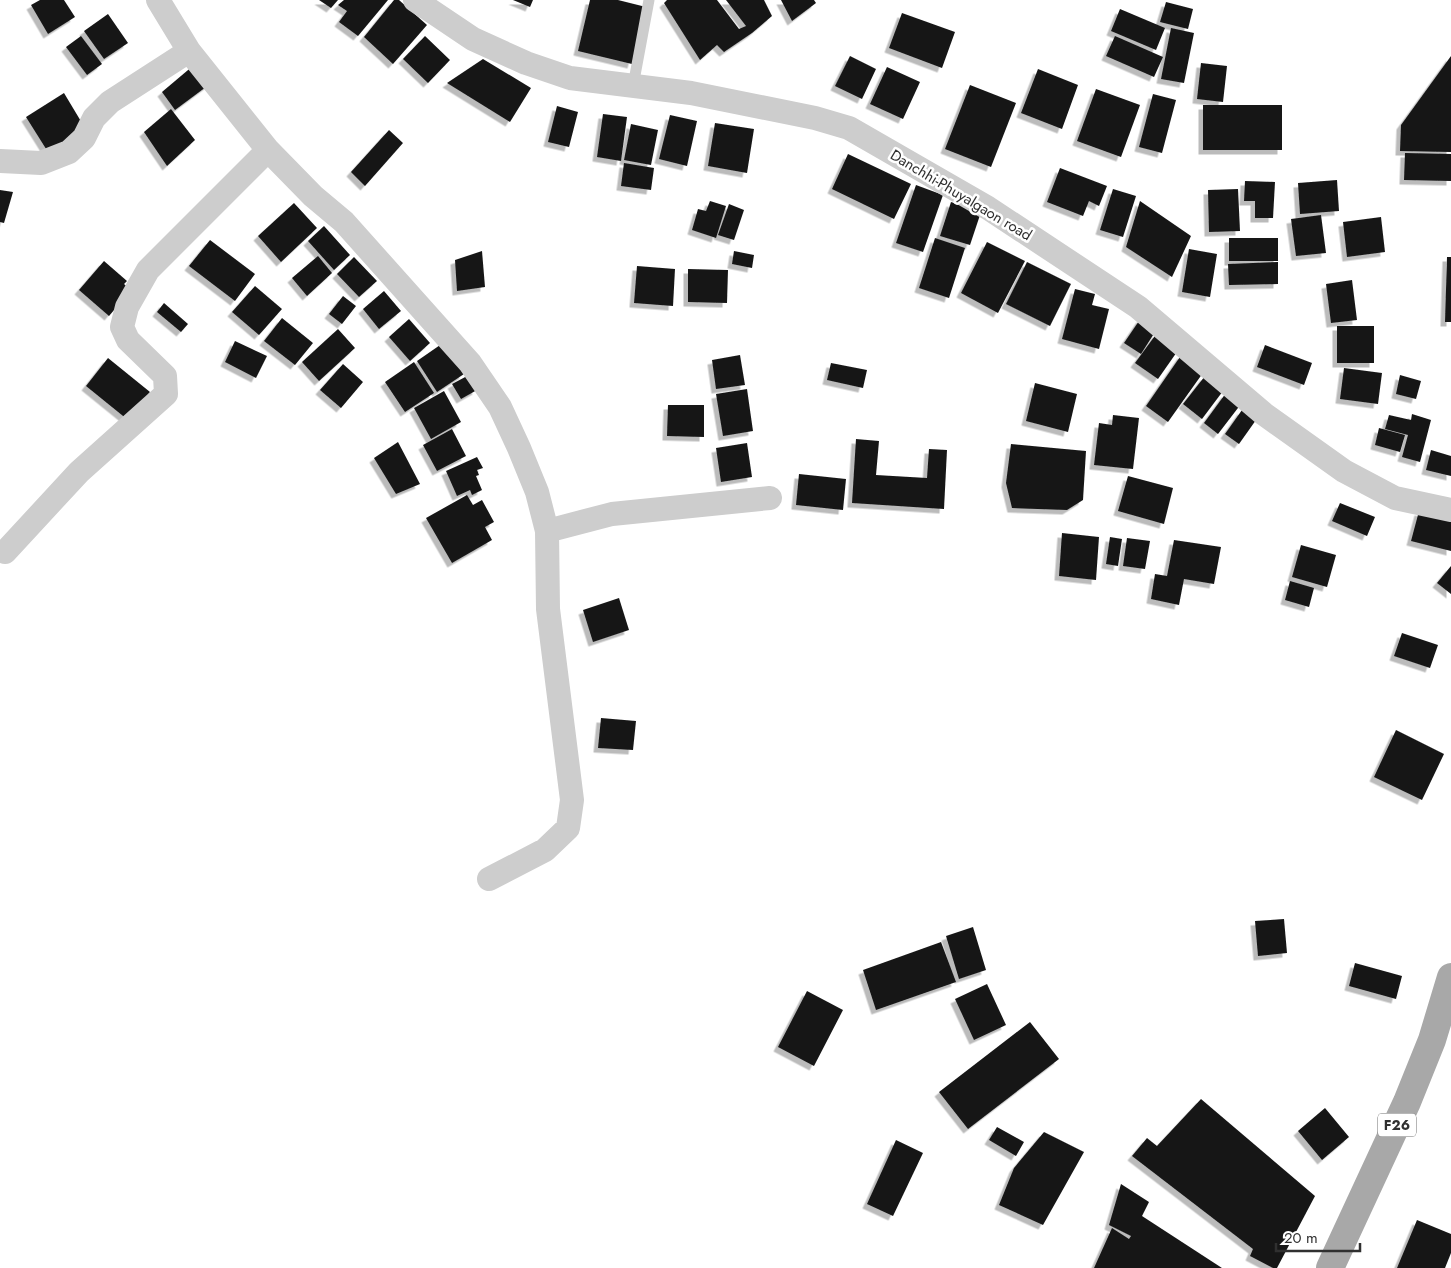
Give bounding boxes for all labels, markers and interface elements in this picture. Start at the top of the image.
street label: Danchhi-Phuyalgaon road [886,144,1036,246]
road number: F26 [1378,1114,1416,1136]
scale bar [1276,1220,1360,1252]
text: 20 m [1284,1227,1318,1249]

